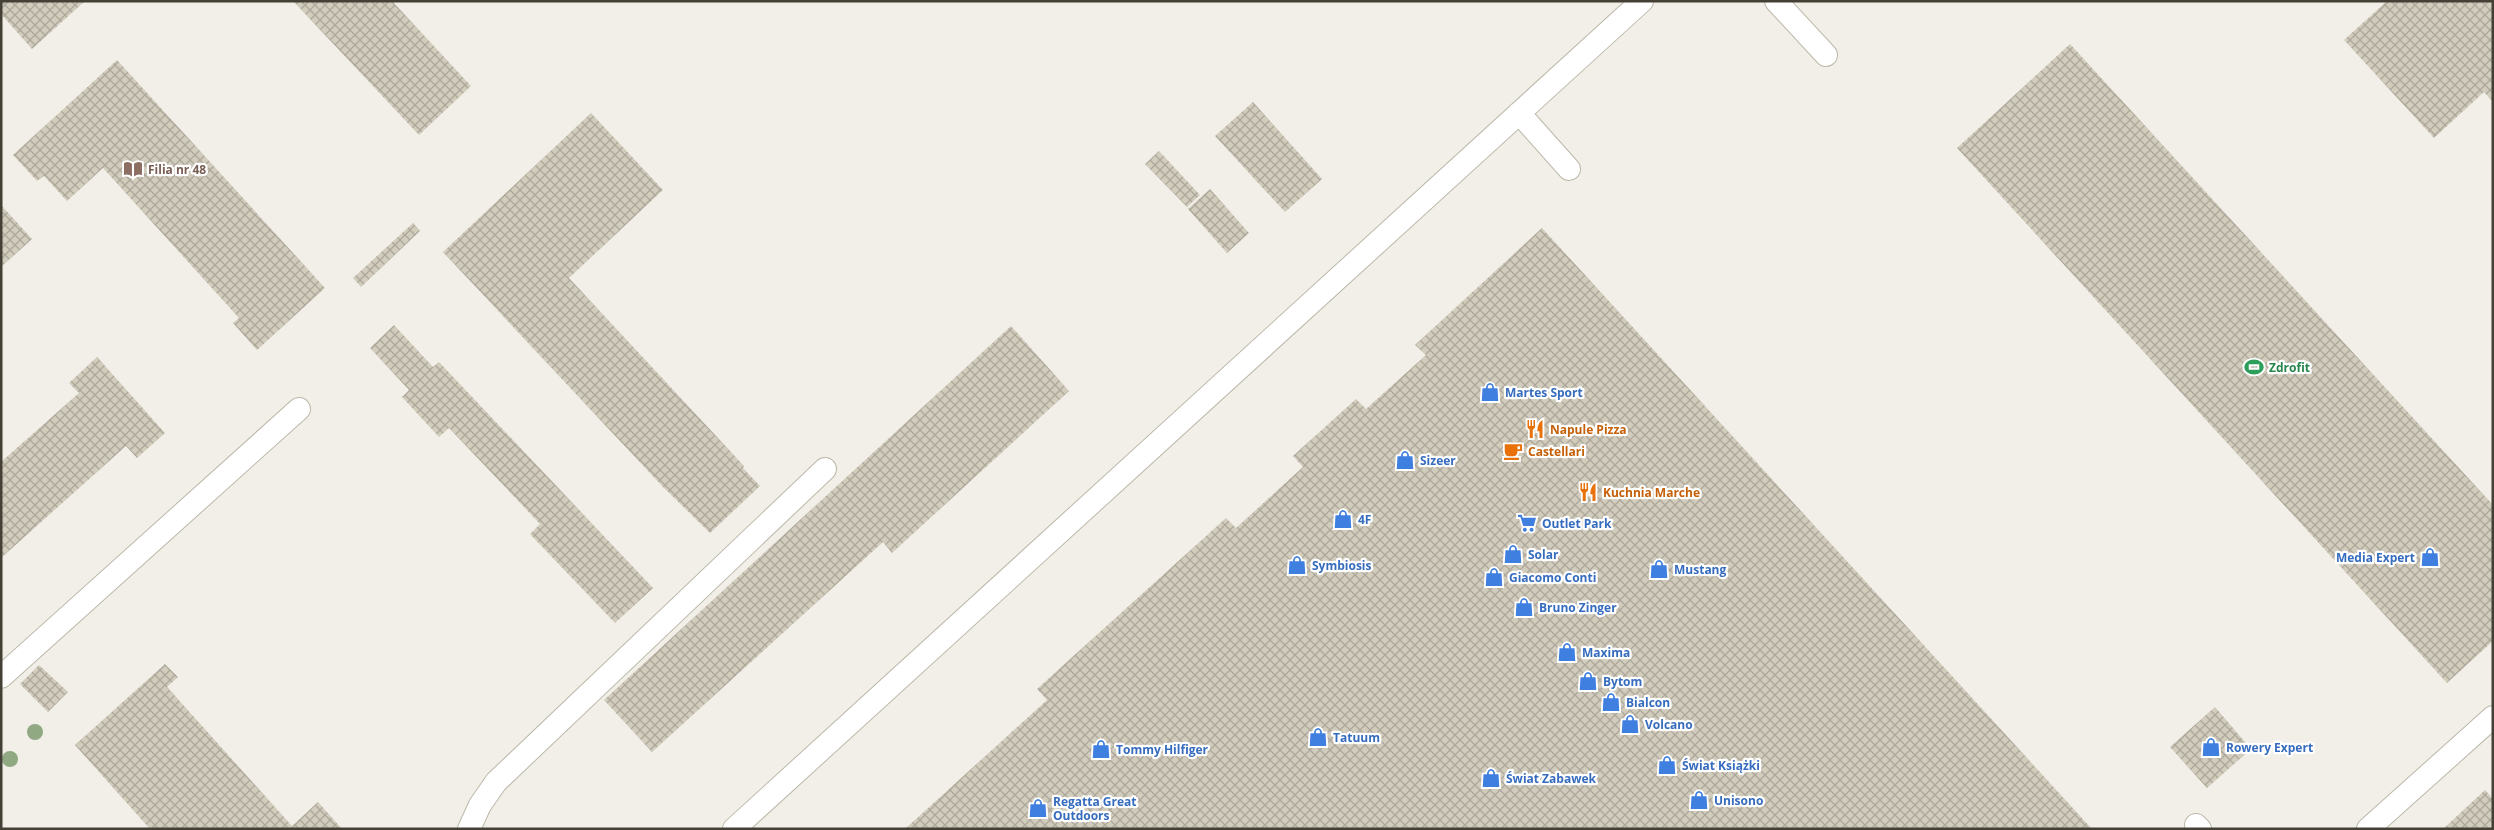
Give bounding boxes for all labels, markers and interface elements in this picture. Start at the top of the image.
library icon: Filia nr 48 [122,158,144,180]
place label: Filia nr 48 [148,161,206,178]
sports icon: Zdrofit [2243,356,2265,378]
place label: Zdrofit [2269,359,2310,376]
shop icon: Martes Sport [1479,381,1501,403]
place label: Martes Sport [1505,384,1583,401]
restaurant icon: Napule Pizza [1524,418,1546,440]
place label: Napule Pizza [1550,421,1627,438]
cafe icon: Castellari [1502,440,1524,462]
place label: Castellari [1528,443,1585,460]
shop icon: Sizeer [1394,449,1416,471]
place label: Sizeer [1420,452,1456,469]
restaurant icon: Kuchnia Marche [1577,481,1599,503]
place label: Kuchnia Marche [1603,484,1700,501]
shop icon: 4F [1332,508,1354,530]
place label: 4F [1358,511,1371,528]
supermarket icon: Outlet Park [1516,512,1538,534]
place label: Outlet Park [1542,515,1612,532]
shop icon: Solar [1502,543,1524,565]
place label: Solar [1528,546,1559,563]
shop icon: Media Expert [2419,546,2441,568]
place label: Media Expert [2336,549,2415,566]
shop icon: Symbiosis [1286,554,1308,576]
place label: Symbiosis [1312,557,1372,574]
shop icon: Mustang [1648,558,1670,580]
place label: Mustang [1674,561,1727,578]
shop icon: Giacomo Conti [1483,566,1505,588]
place label: Giacomo Conti [1509,569,1596,586]
shop icon: Bruno Zinger [1513,596,1535,618]
place label: Bruno Zinger [1539,599,1617,616]
shop icon: Maxima [1556,641,1578,663]
place label: Maxima [1582,644,1630,661]
shop icon: Bytom [1577,670,1599,692]
place label: Bytom [1603,673,1642,690]
shop icon: Bialcon [1600,691,1622,713]
place label: Bialcon [1626,694,1670,711]
shop icon: Volcano [1619,713,1641,735]
place label: Volcano [1645,716,1693,733]
shop icon: Tatuum [1307,726,1329,748]
place label: Tatuum [1333,729,1380,746]
shop icon: Rowery Expert [2200,736,2222,758]
shop icon: Tommy Hilfiger [1090,738,1112,760]
place label: Rowery Expert [2226,739,2313,756]
place label: Tommy Hilfiger [1116,741,1209,758]
shop icon: Świat Książki [1656,754,1678,776]
place label: Świat Książki [1682,757,1760,774]
shop icon: Świat Zabawek [1480,767,1502,789]
place label: Świat Zabawek [1506,770,1597,787]
shop icon: Unisono [1688,789,1710,811]
place label: Unisono [1714,792,1763,809]
place label: Regatta Great Outdoors [1053,793,1137,824]
shop icon: Regatta Great Outdoors [1027,797,1049,819]

